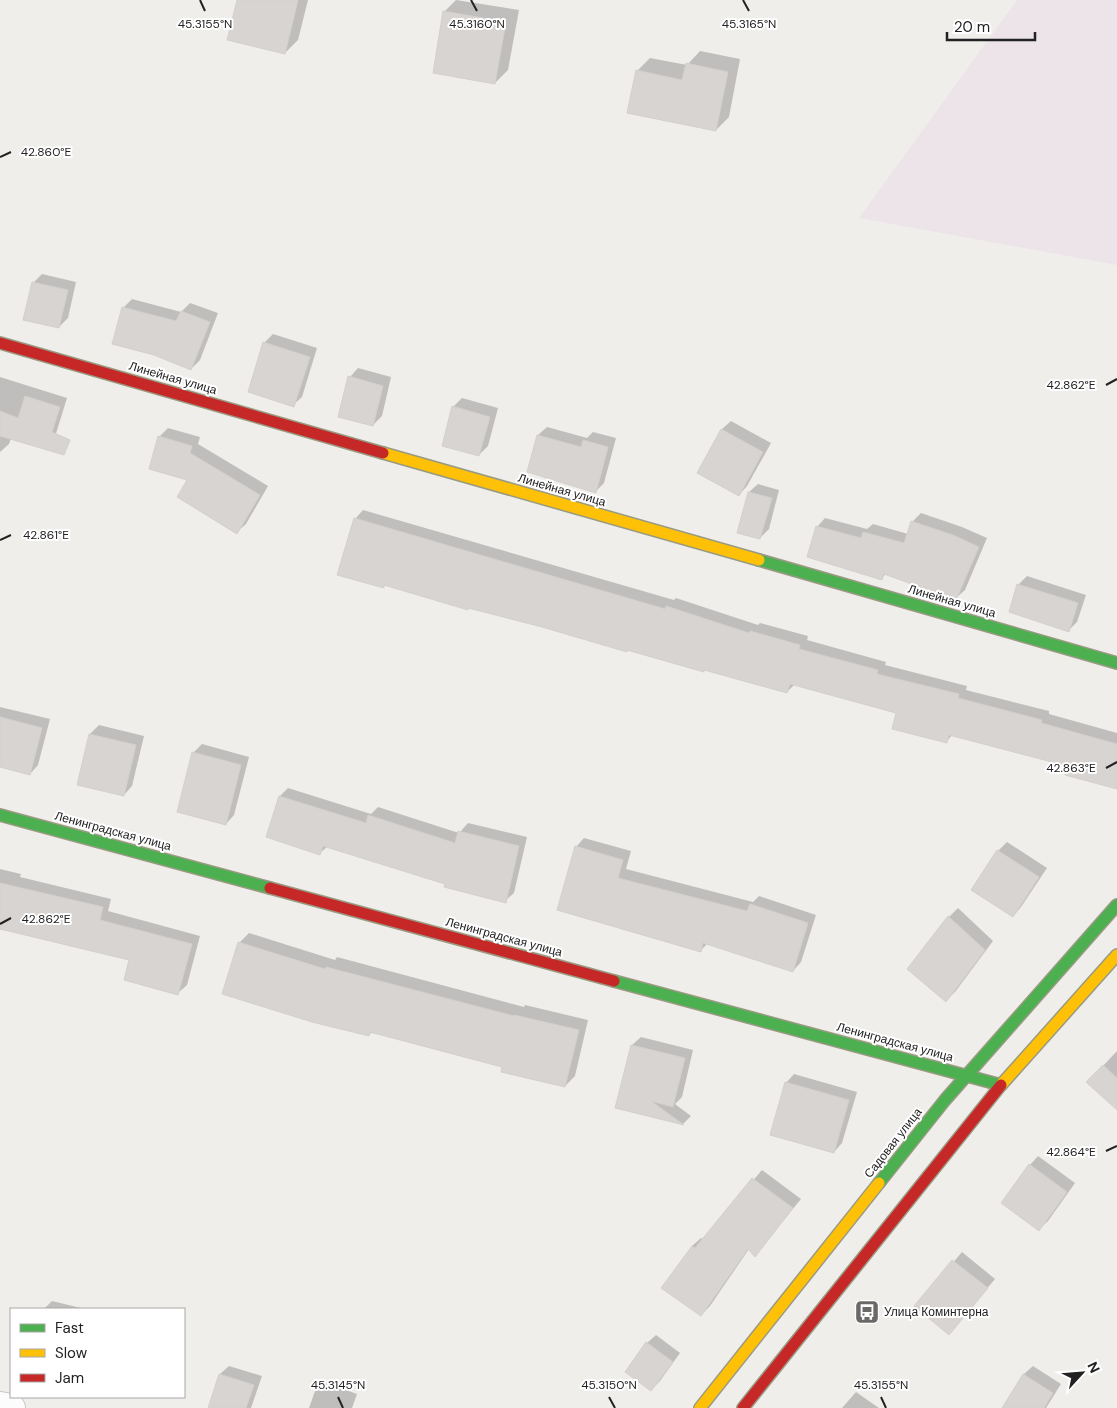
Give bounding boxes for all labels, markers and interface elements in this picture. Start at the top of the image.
scale bar [947,10,1034,42]
text: 45.3155°N [178,16,232,32]
text: 45.3160°N [449,16,505,32]
text: 45.3165°N [722,16,776,32]
text: 20 m [954,17,990,37]
text: 42.860°E [21,144,71,160]
street label: Линейная улица [127,358,219,398]
text: 42.862°E [1047,377,1096,393]
street label: Линейная улица [516,470,608,510]
text: 42.861°E [23,527,69,543]
street label: Линейная улица [906,581,998,621]
text: 42.863°E [1046,760,1096,776]
street label: Ленинградская улица [53,808,173,854]
text: 42.862°E [22,911,71,927]
street label: Ленинградская улица [444,914,564,960]
street label: Ленинградская улица [835,1019,955,1065]
street label: Садовая улица [861,1104,926,1181]
text: 42.864°E [1046,1144,1096,1160]
bus stop icon: Улица Коминтерна [854,1299,880,1325]
place label: Улица Коминтерна [884,1304,989,1320]
legend [10,1308,185,1398]
text: Fast [55,1318,84,1338]
text: Slow [55,1343,88,1363]
north arrow [1057,1348,1107,1398]
text: N [1083,1359,1104,1376]
text: Jam [55,1368,84,1388]
text: 45.3145°N [311,1377,365,1393]
text: 45.3150°N [581,1377,637,1393]
text: 45.3155°N [854,1377,908,1393]

